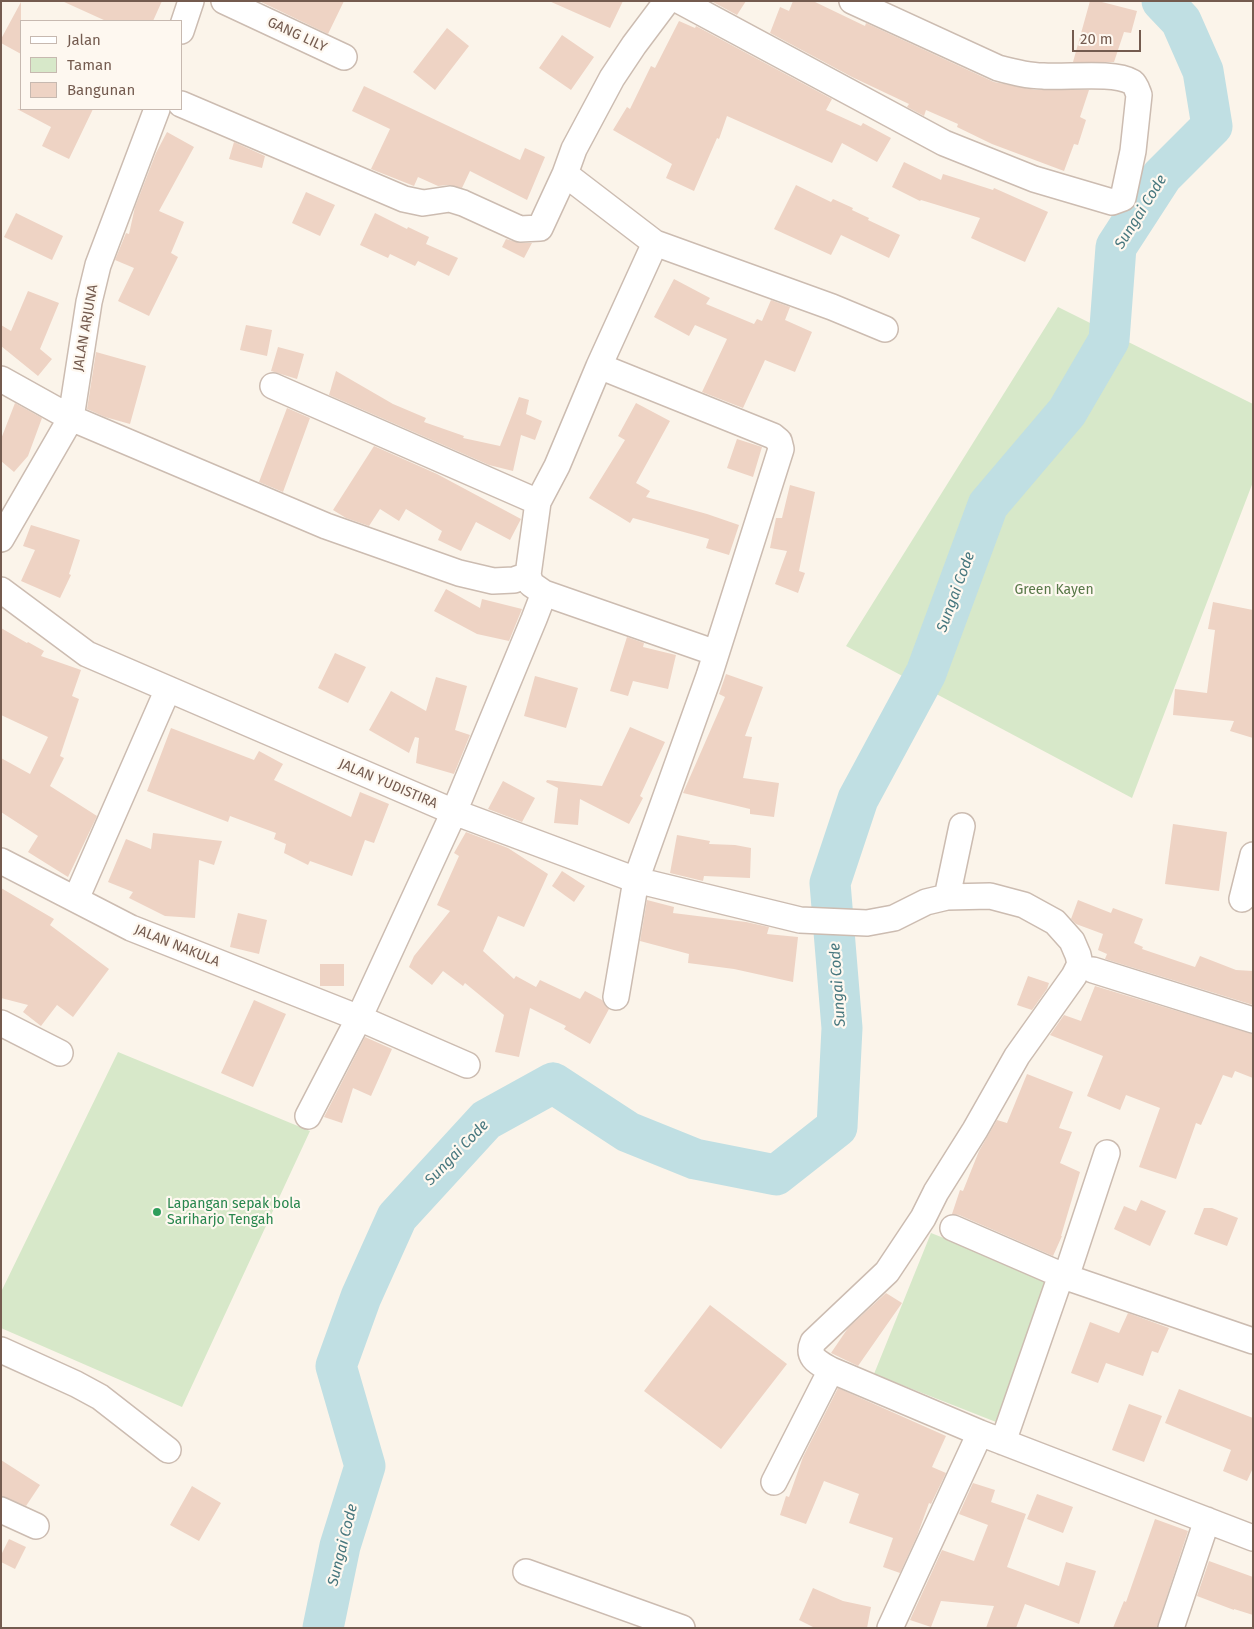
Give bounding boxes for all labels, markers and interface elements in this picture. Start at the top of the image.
street label: GANG LILY [265,14,329,56]
legend [20,20,182,110]
scale bar [1074,20,1143,52]
text: 20 m [1080,30,1113,48]
text: Jalan [67,31,101,49]
text: Taman [67,56,112,74]
text: Bangunan [67,81,135,99]
water label: Sungai Code [1111,172,1171,252]
street label: JALAN ARJUNA [70,283,102,373]
water label: Sungai Code [933,549,979,635]
park label: Green Kayen [1014,582,1094,598]
street label: JALAN YUDISTIRA [336,756,440,812]
street label: JALAN NAKULA [132,921,222,971]
water label: Sungai Code [826,942,850,1028]
water label: Sungai Code [421,1117,493,1189]
place label: Lapangan sepak bola Sariharjo Tengah [167,1196,301,1228]
marker: Lapangan sepak bola Sariharjo Tengah [151,1206,163,1218]
water label: Sungai Code [324,1502,362,1588]

